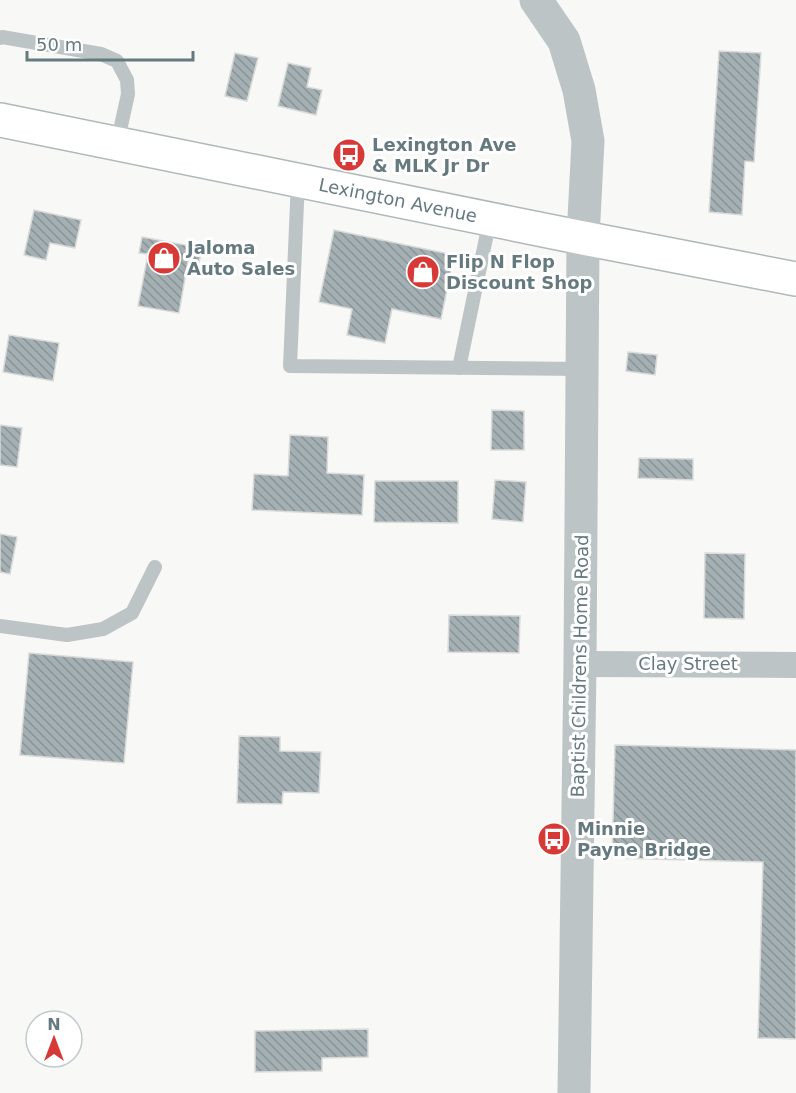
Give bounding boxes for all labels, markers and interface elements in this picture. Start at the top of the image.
scale bar [27,24,194,62]
text: 50 m [36,34,82,55]
place label: Lexington Ave & MLK Jr Dr [372,134,516,176]
bus stop icon: Lexington Ave & MLK Jr Dr [331,137,367,173]
street label: Lexington Avenue [317,174,479,226]
place label: Jaloma Auto Sales [185,237,295,279]
shop icon: Jaloma Auto Sales [146,240,182,276]
place label: Flip N Flop Discount Shop [446,251,593,293]
shop icon: Flip N Flop Discount Shop [405,254,441,290]
street label: Baptist Childrens Home Road [567,534,592,798]
street label: Clay Street [638,653,738,674]
place label: Minnie Payne Bridge [577,818,711,860]
bus stop icon: Minnie Payne Bridge [536,821,572,857]
north arrow [24,1009,84,1069]
text: N [47,1015,61,1034]

